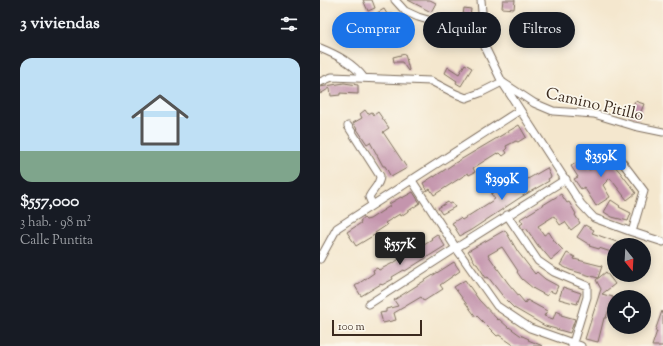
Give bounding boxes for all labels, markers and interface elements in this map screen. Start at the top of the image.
text: 3 viviendas [20,12,100,36]
chip: Comprar [332,12,415,48]
chip: Alquilar [423,12,501,48]
chip: Filtros [509,12,575,48]
icon: filters [278,13,300,35]
street label: Camino Pitillo [543,83,646,128]
icon: home [124,84,196,156]
pin: $359K [573,144,629,178]
text: $359K [585,148,617,166]
pin: $399K [474,167,530,201]
text: $399K [485,171,519,189]
text: $557,000 [20,190,79,214]
text: 3 hab. · 98 m² [20,214,91,232]
text: Calle Puntita [20,232,93,250]
pin: $557K [372,232,428,266]
text: $557K [384,236,416,254]
north arrow [607,238,651,282]
map controls [607,238,651,334]
button: locate [607,290,651,334]
scale bar [332,318,422,337]
text: 100 m [338,319,365,335]

